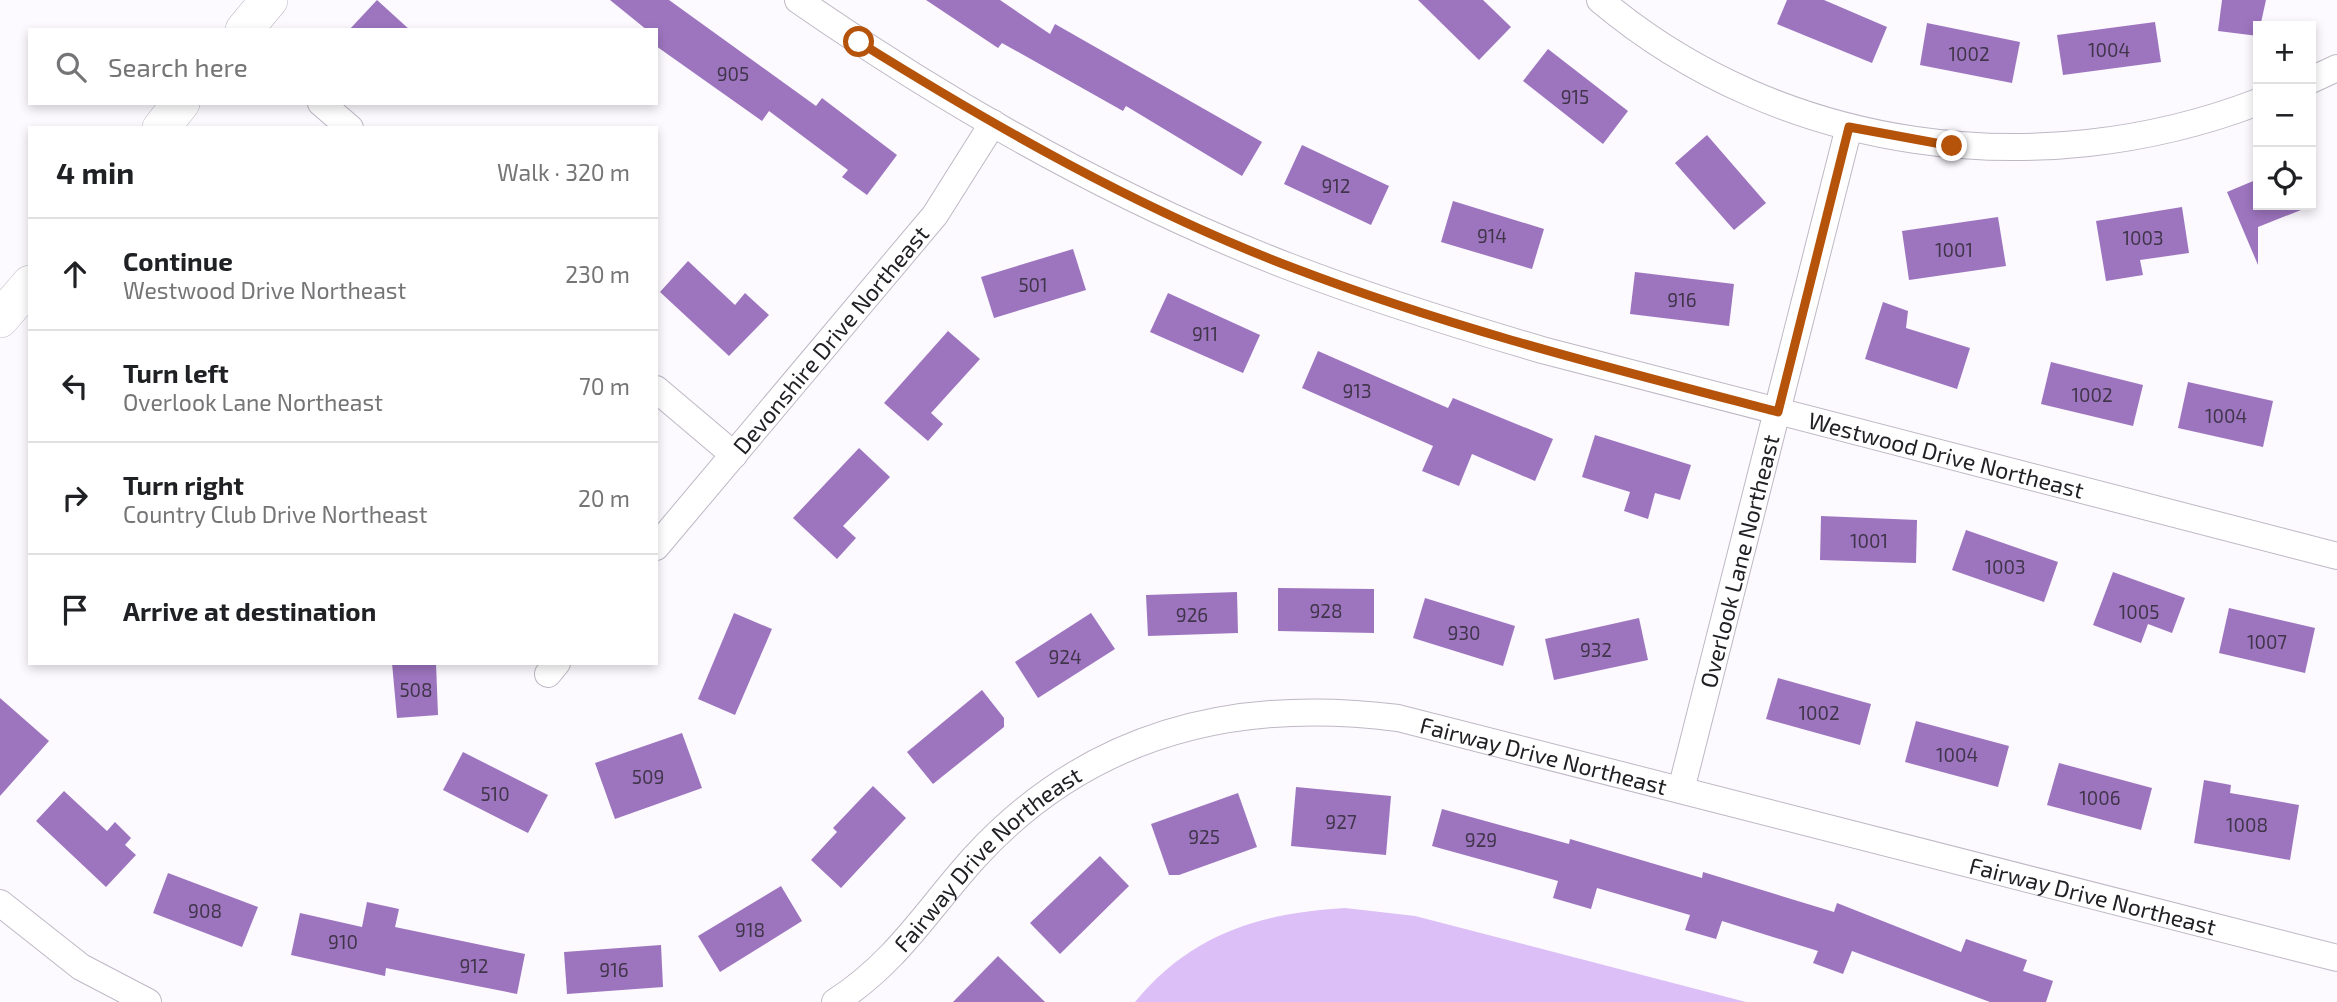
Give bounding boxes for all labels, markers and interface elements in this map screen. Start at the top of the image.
map controls [2253,21,2316,210]
button: + [2253,21,2316,84]
route start [843,26,874,57]
search box [28,28,658,105]
house number: 1004 [2088,38,2130,61]
house number: 1002 [1948,42,1990,65]
icon: search [52,48,90,86]
text: Search here [108,51,248,82]
house number: 905 [717,62,749,85]
button: − [2253,84,2316,147]
house number: 915 [1561,85,1589,108]
route end [1936,130,1967,161]
button: locate [2253,147,2316,210]
text: 4 min [56,154,134,190]
text: Walk · 320 m [497,158,630,186]
house number: 912 [1321,174,1351,197]
street label: Devonshire Drive Northeast [727,220,934,459]
house number: 914 [1477,224,1507,247]
house number: 1003 [2122,226,2164,249]
house number: 1001 [1935,238,1973,261]
text: Continue [123,245,233,276]
icon: ahead [56,255,94,293]
text: 230 m [565,260,630,288]
house number: 501 [1018,273,1048,296]
text: Westwood Drive Northeast [123,276,406,304]
house number: 916 [1667,288,1697,311]
house number: 911 [1192,322,1218,345]
text: Turn left [123,357,229,388]
icon: left [56,367,94,405]
text: 70 m [579,372,630,400]
house number: 913 [1343,379,1372,402]
house number: 1002 [2071,383,2113,406]
text: Overlook Lane Northeast [123,388,383,416]
house number: 1004 [2205,404,2247,427]
street label: Westwood Drive Northeast [1805,406,2087,504]
street label: Overlook Lane Northeast [1693,431,1785,691]
text: Turn right [123,469,244,500]
icon: right [56,479,94,517]
text: 20 m [578,484,630,512]
text: Country Club Drive Northeast [123,500,428,528]
house number: 1001 [1850,529,1888,552]
house number: 1003 [1984,555,2026,578]
icon: arrive [56,591,94,629]
text: Arrive at destination [123,595,376,626]
house number: 928 [1309,599,1343,622]
house number: 1005 [2119,600,2159,623]
house number: 926 [1176,603,1208,626]
house number: 930 [1448,621,1480,644]
house number: 1007 [2247,630,2287,653]
house number: 932 [1580,638,1612,661]
house number: 924 [1048,645,1082,668]
house number: 508 [399,678,433,701]
house number: 1002 [1798,701,1840,724]
street label: Fairway Drive Northeast [1417,710,1670,800]
house number: 1004 [1936,743,1978,766]
street label: Fairway Drive Northeast [888,760,1086,957]
house number: 509 [632,765,664,788]
house number: 510 [480,782,510,805]
house number: 1006 [2079,786,2121,809]
house number: 927 [1325,810,1357,833]
house number: 1008 [2226,813,2268,836]
house number: 925 [1188,825,1220,848]
house number: 929 [1465,828,1497,851]
street label: Fairway Drive Northeast [1967,851,2220,941]
house number: 908 [188,899,222,922]
house number: 918 [735,918,765,941]
house number: 910 [328,930,358,953]
house number: 912 [459,954,489,977]
house number: 916 [599,958,629,981]

